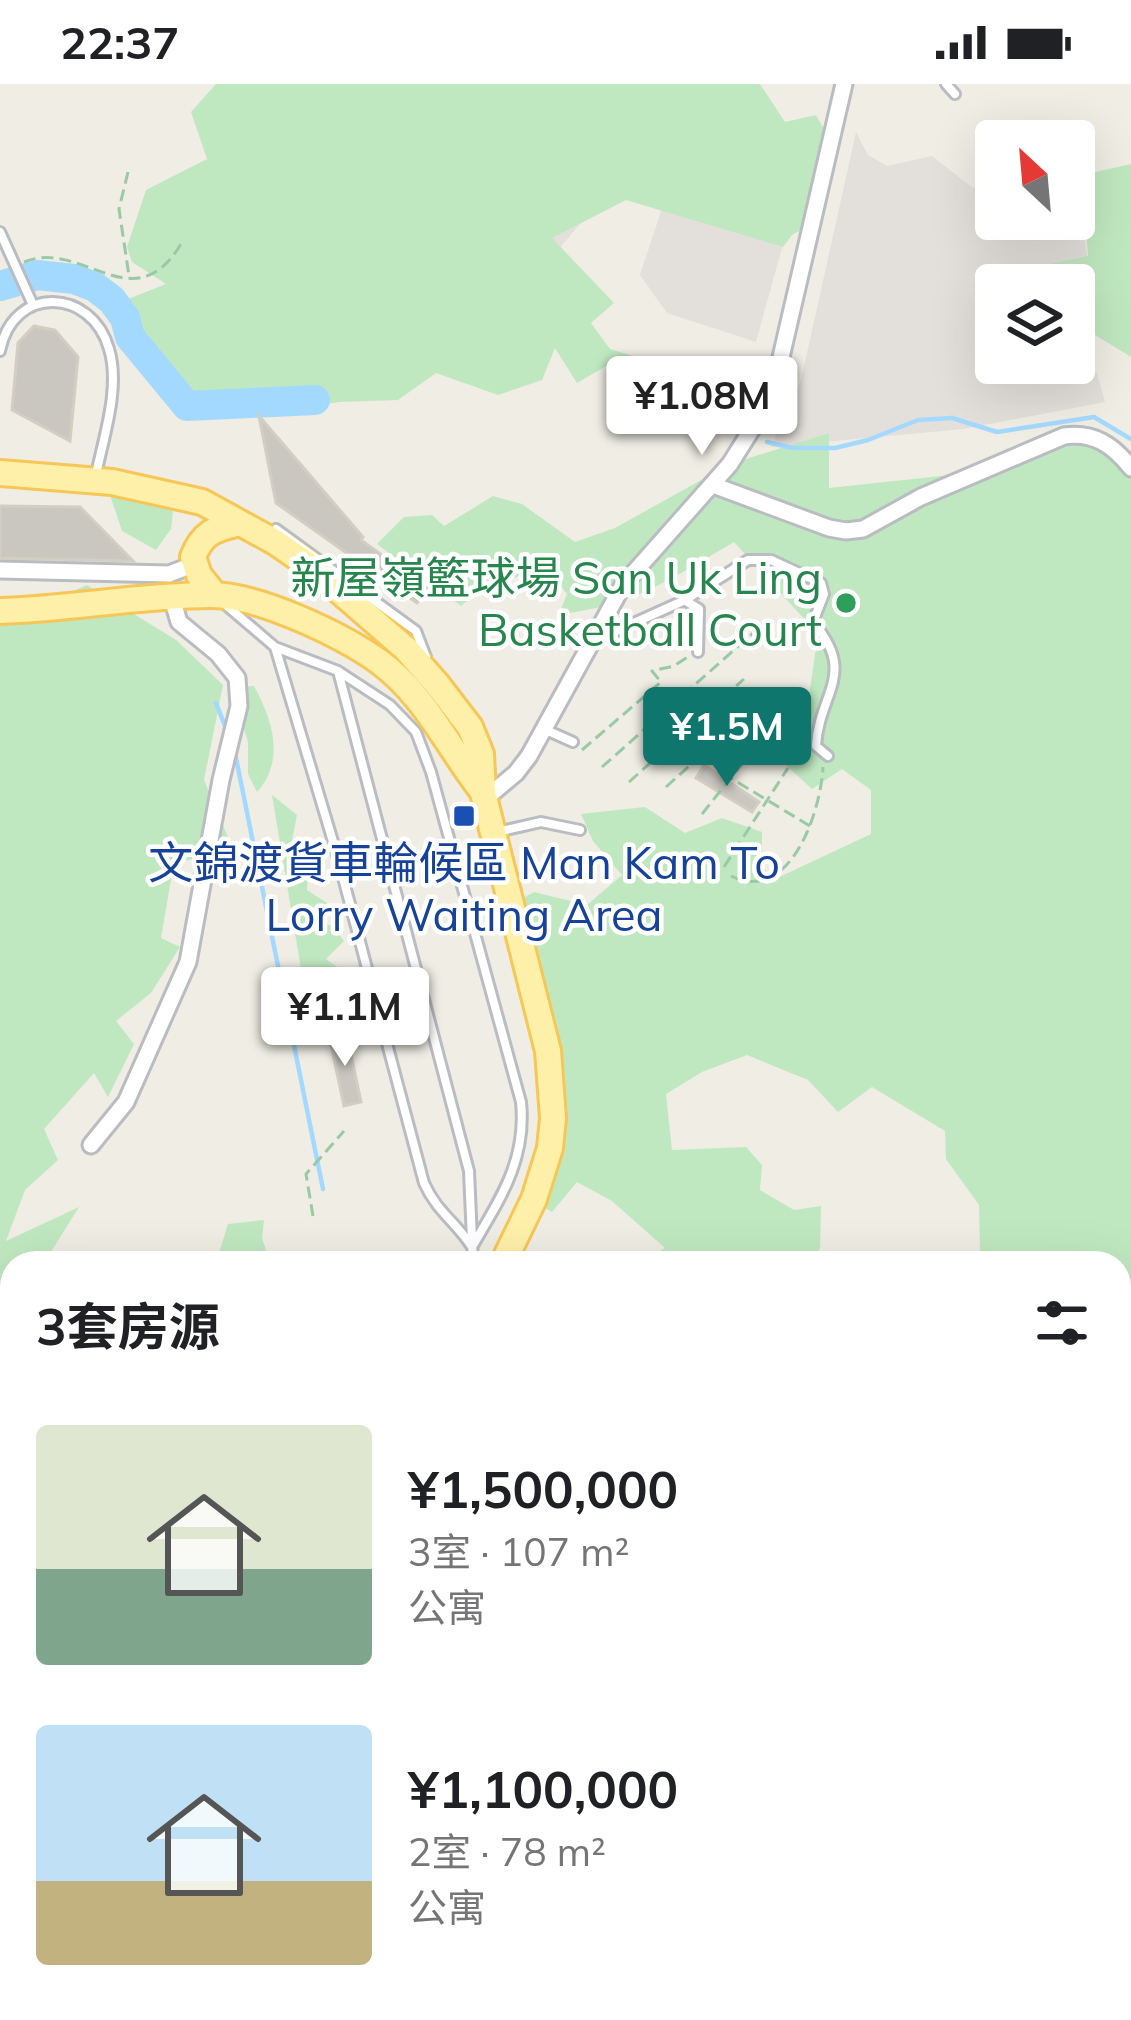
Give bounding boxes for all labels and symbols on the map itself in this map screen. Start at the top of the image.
north arrow [975,120,1095,240]
pin: ¥1.08M [604,356,800,458]
place label: 新屋嶺籃球場 San Uk Ling Basketball Court [291,549,822,657]
marker: 新屋嶺籃球場 San Uk Ling Basketball Court [833,590,859,616]
pin: ¥1.5M [643,687,811,789]
marker: 文錦渡貨車輪候區 Man Kam To Lorry Waiting Area [451,803,477,829]
place label: 文錦渡貨車輪候區 Man Kam To Lorry Waiting Area [148,834,780,942]
pin: ¥1.1M [261,967,429,1069]

